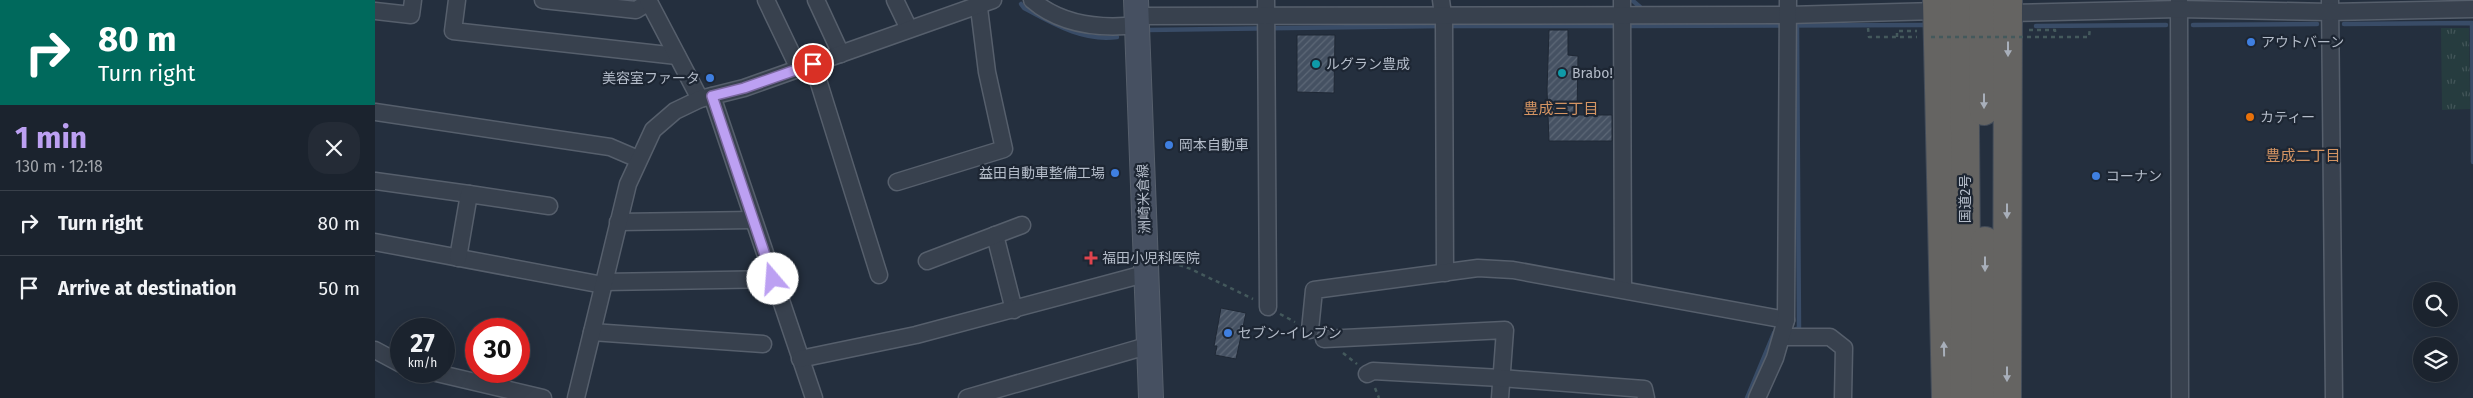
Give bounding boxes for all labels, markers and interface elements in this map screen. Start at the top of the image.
text: 80 m [98,18,177,60]
icon: right [15,20,80,85]
place label: アウトバーン [2261,34,2344,51]
marker: アウトバーン [2245,36,2257,48]
one-way arrow [2004,41,2012,57]
pin [792,43,834,85]
icon: arrive [799,50,827,78]
place label: ルグラン豊成 [1326,56,1410,73]
marker: ルグラン豊成 [1310,58,1322,70]
text: Turn right [98,60,195,87]
place label: Brabo! [1572,65,1613,82]
marker: Brabo! [1556,67,1568,79]
place label: 美容室ファータ [602,70,700,87]
marker: 美容室ファータ [704,72,716,84]
one-way arrow [1980,93,1988,109]
district label: 豊成三丁目 [1523,100,1599,118]
place label: カティー [2260,109,2315,126]
marker: カティー [2244,111,2256,123]
text: 1 min [15,120,87,156]
button: close [308,122,360,174]
place label: 岡本自動車 [1179,137,1249,154]
marker: 岡本自動車 [1163,139,1175,151]
district label: 豊成二丁目 [2265,147,2341,165]
text: 130 m · 12:18 [15,157,103,176]
street label: 洲崎米倉線 [1134,164,1154,234]
place label: 益田自動車整備工場 [979,165,1105,182]
marker: 益田自動車整備工場 [1109,167,1121,179]
place label: コーナン [2106,168,2162,185]
marker: コーナン [2090,170,2102,182]
street label: 国道2号 [1957,175,1974,223]
one-way arrow [2003,203,2011,219]
icon: right [15,209,43,237]
text: Turn right [58,212,143,235]
text: 80 m [318,212,360,235]
place label: 福田小児科医院 [1102,250,1200,267]
marker: 福田小児科医院 [1084,251,1098,265]
position arrow [746,252,798,304]
one-way arrow [1981,256,1989,272]
icon: arrive [15,274,43,302]
text: Arrive at destination [58,277,237,300]
text: 50 m [319,277,360,300]
map controls [2413,282,2458,382]
button: search [2413,282,2458,327]
speed limit sign: 30 [465,318,530,383]
place label: セブン-イレブン [1238,325,1342,342]
marker: セブン-イレブン [1222,327,1234,339]
text: 27 [410,329,435,359]
button: layers [2413,337,2458,382]
one-way arrow [1940,341,1948,357]
text: km/h [408,356,437,370]
one-way arrow [2003,366,2011,382]

